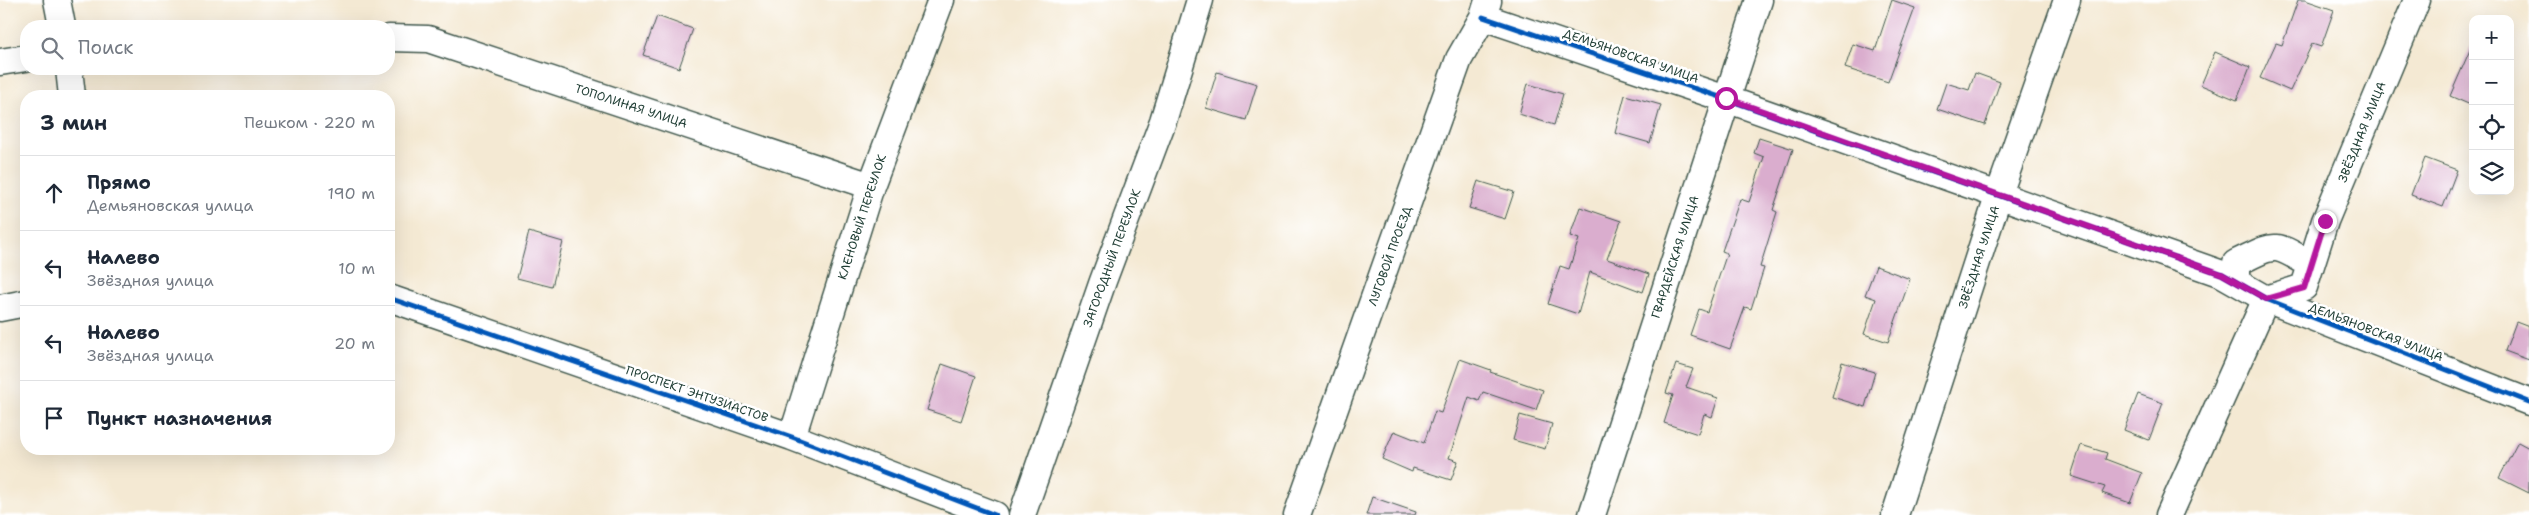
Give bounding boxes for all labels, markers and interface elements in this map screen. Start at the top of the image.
map controls [2469,15,2514,195]
button: + [2469,15,2514,60]
search box [20,20,395,75]
street label: ДЕМЬЯНОВСКАЯ УЛИЦА [1561,25,1701,87]
icon: search [38,34,66,62]
text: Поиск [78,35,133,60]
button: − [2469,60,2514,105]
street label: ЗВЁЗДНАЯ УЛИЦА [2334,79,2390,185]
street label: ТОПОЛИНАЯ УЛИЦА [573,80,690,132]
route start [1715,87,1738,110]
button: locate [2469,105,2514,150]
text: 3 мин [40,109,107,137]
text: Пешком · 220 m [244,112,375,133]
button: layers [2469,150,2514,195]
street label: КЛЕНОВЫЙ ПЕРЕУЛОК [834,152,890,282]
text: Прямо [87,170,151,195]
icon: ahead [40,179,68,207]
text: 190 m [328,183,375,204]
street label: ЗАГОРОДНЫЙ ПЕРЕУЛОК [1079,186,1145,329]
street label: ГВАРДЕЙСКАЯ УЛИЦА [1648,193,1703,320]
text: Демьяновская улица [87,195,253,216]
street label: ЗВЁЗДНАЯ УЛИЦА [1955,203,2003,311]
street label: ЛУГОВОЙ ПРОЕЗД [1365,204,1415,308]
route end [2314,210,2337,233]
text: Налево [87,245,160,270]
icon: left [40,254,68,282]
text: 10 m [338,258,375,279]
text: Звёздная улица [87,270,214,291]
street label: ДЕМЬЯНОВСКАЯ УЛИЦА [2307,299,2446,365]
text: Налево [87,320,160,345]
icon: left [40,329,68,357]
text: 20 m [334,333,375,354]
text: Звёздная улица [87,345,214,366]
street label: ПРОСПЕКТ ЭНТУЗИАСТОВ [624,362,770,426]
icon: arrive [40,404,68,432]
text: Пункт назначения [87,406,272,431]

